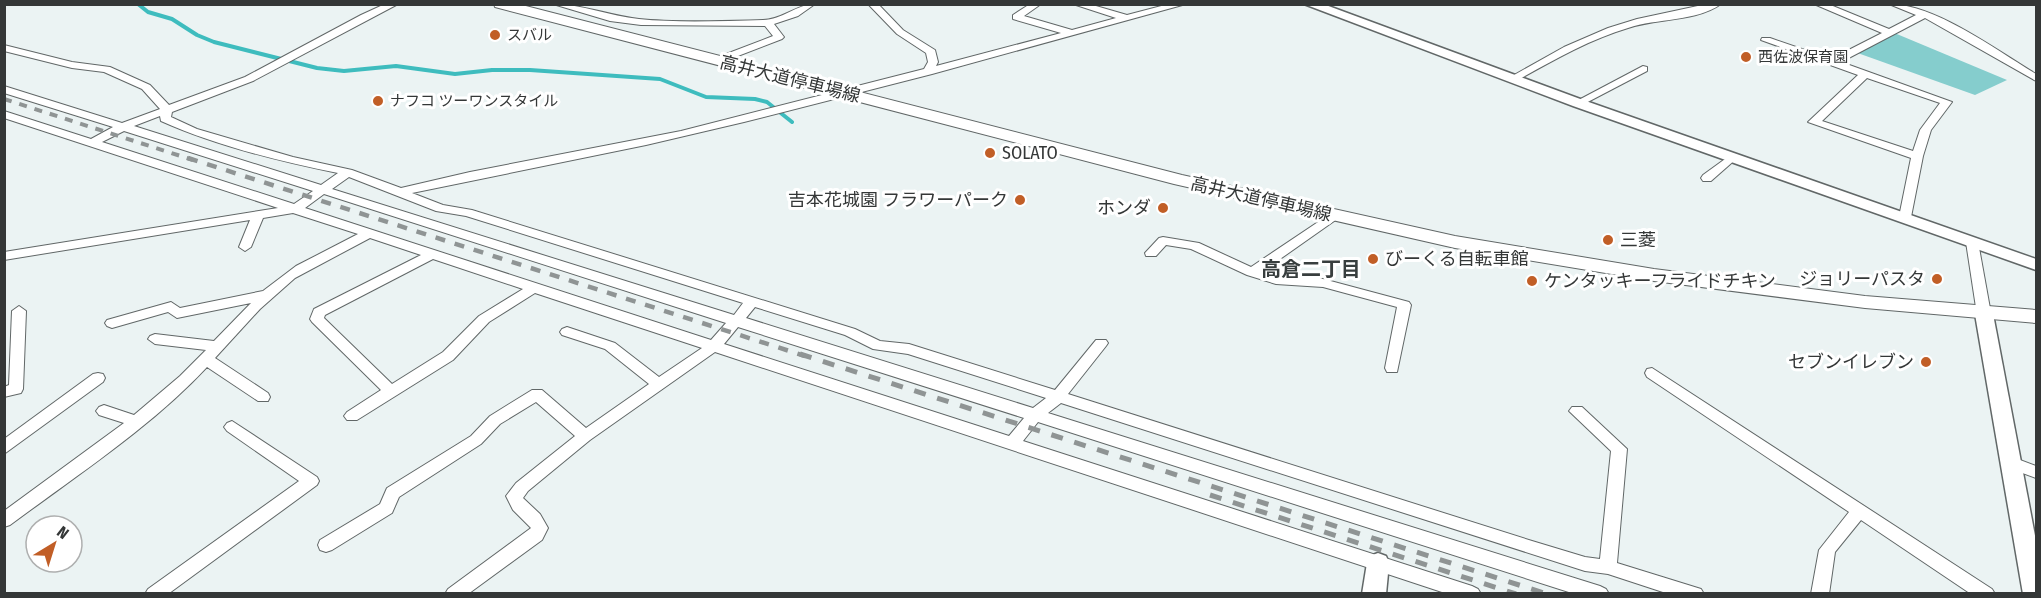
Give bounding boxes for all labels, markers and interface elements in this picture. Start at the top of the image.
place label: スバル [507,26,552,44]
marker: スバル [488,28,502,42]
place label: 西佐波保育園 [1758,48,1848,66]
marker: 西佐波保育園 [1739,50,1753,64]
street label: 高井大道停車場線 [717,51,863,107]
place label: ナフコ ツーワンスタイル [390,92,558,110]
marker: ナフコ ツーワンスタイル [371,94,385,108]
place label: SOLATO [1002,142,1058,164]
marker: SOLATO [983,146,997,160]
street label: 高井大道停車場線 [1188,172,1334,226]
place label: 吉本花城園 フラワーパーク [788,189,1008,211]
marker: 吉本花城園 フラワーパーク [1013,193,1027,207]
place label: ホンダ [1097,197,1151,219]
marker: ホンダ [1156,201,1170,215]
place label: 三菱 [1620,229,1656,251]
marker: 三菱 [1601,233,1615,247]
place label: びーくる自転車館 [1385,248,1529,270]
marker: びーくる自転車館 [1366,252,1380,266]
district label: 高倉二丁目 [1261,257,1361,281]
place label: ジョリーパスタ [1799,268,1925,290]
place label: ケンタッキーフライドチキン [1544,270,1776,292]
marker: ジョリーパスタ [1930,272,1944,286]
marker: ケンタッキーフライドチキン [1525,274,1539,288]
place label: セブンイレブン [1788,351,1914,373]
marker: セブンイレブン [1919,355,1933,369]
north arrow [24,514,84,574]
text: N [53,522,73,543]

